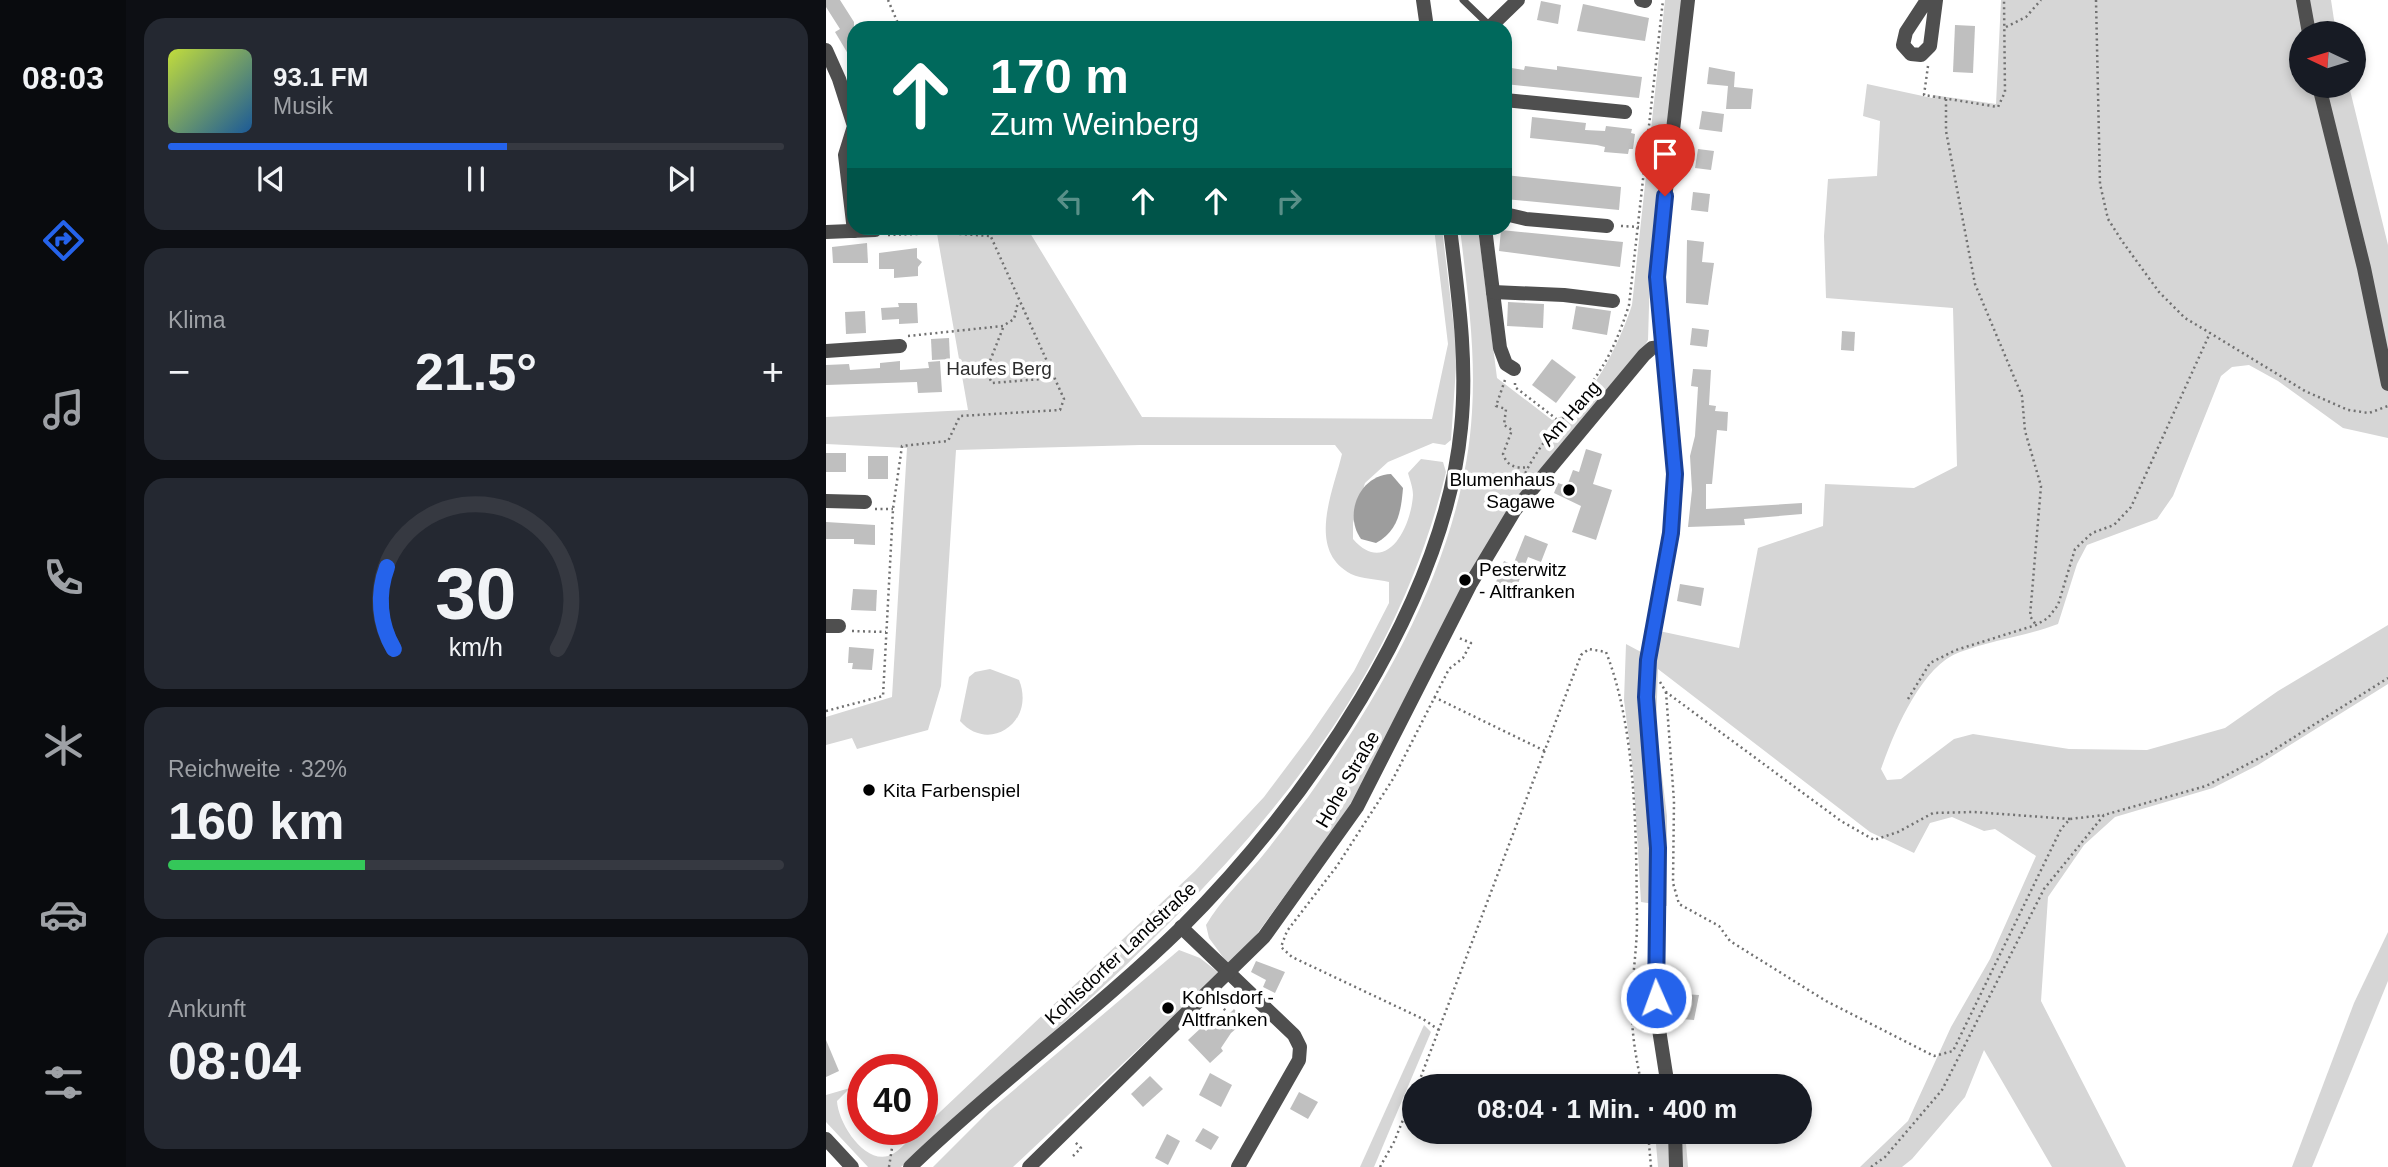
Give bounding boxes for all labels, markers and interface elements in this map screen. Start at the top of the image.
north arrow [2289,21,2366,98]
map controls [2289,21,2366,98]
icon: ahead [875,49,966,140]
text: 170 m [990,49,1129,103]
text: 08:03 [22,60,104,96]
text: 93.1 FM [273,62,368,92]
text: Musik [273,93,333,119]
text: Zum Weinberg [990,106,1199,142]
pin [1635,124,1695,196]
icon: arrive [1646,135,1684,173]
icon: previous [252,160,290,198]
icon: pause [457,160,495,198]
icon: next [662,160,700,198]
icon: left [1051,182,1089,220]
icon: ahead [1124,182,1162,220]
icon: ahead [1197,182,1235,220]
icon: right [1270,182,1308,220]
icon: directions [39,216,88,265]
text: Klima [168,307,226,333]
text: 21.5° [415,343,537,401]
text: − [168,351,190,393]
text: + [762,351,784,393]
park label: Haufes Berg [946,358,1052,379]
street label: Am Hang [1536,377,1604,450]
icon: music [39,385,88,434]
place label: Blumenhaus Sagawe [1449,469,1555,512]
marker: Blumenhaus Sagawe [1561,482,1577,498]
icon: phone [39,553,88,602]
text: 30 [436,554,516,635]
place label: Pesterwitz - Altfranken [1479,559,1575,602]
marker: Pesterwitz - Altfranken [1457,572,1473,588]
text: km/h [449,633,503,661]
icon: climate [39,721,88,770]
street label: Hohe Straße [1311,727,1383,831]
text: Reichweite · 32% [168,756,347,782]
place label: Kita Farbenspiel [883,780,1020,801]
marker: Kita Farbenspiel [861,782,877,798]
text: 160 km [168,792,344,850]
street label: Kohlsdorfer Landstraße [1041,878,1200,1029]
icon: car [39,890,88,939]
position arrow [1619,961,1693,1035]
place label: Kohlsdorf - Altfranken [1182,987,1274,1030]
text: Ankunft [168,996,246,1022]
marker: Kohlsdorf - Altfranken [1160,1000,1176,1016]
text: 08:04 [168,1032,301,1090]
speed limit sign: 40 [847,1054,938,1145]
icon: filters [39,1058,88,1107]
text: 08:04 · 1 Min. · 400 m [1477,1094,1737,1124]

